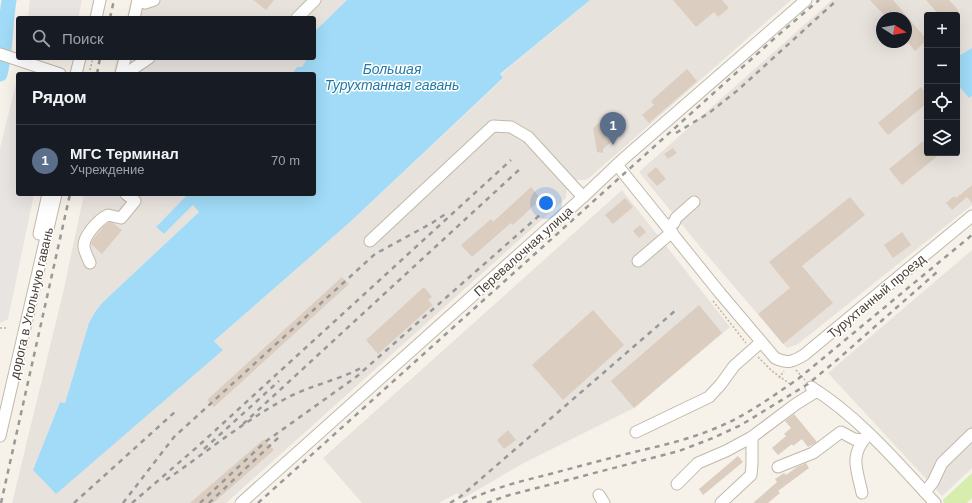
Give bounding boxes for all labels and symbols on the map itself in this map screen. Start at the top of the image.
north arrow [876,12,912,48]
water label: Большая Турухтанная гавань [325,61,459,93]
pin: 1 [600,112,626,145]
your location [536,193,556,213]
street label: Перевалочная улица [471,203,576,300]
street label: дорога в Угольную гавань [7,226,56,380]
street label: Турухтанный проезд [824,251,929,342]

